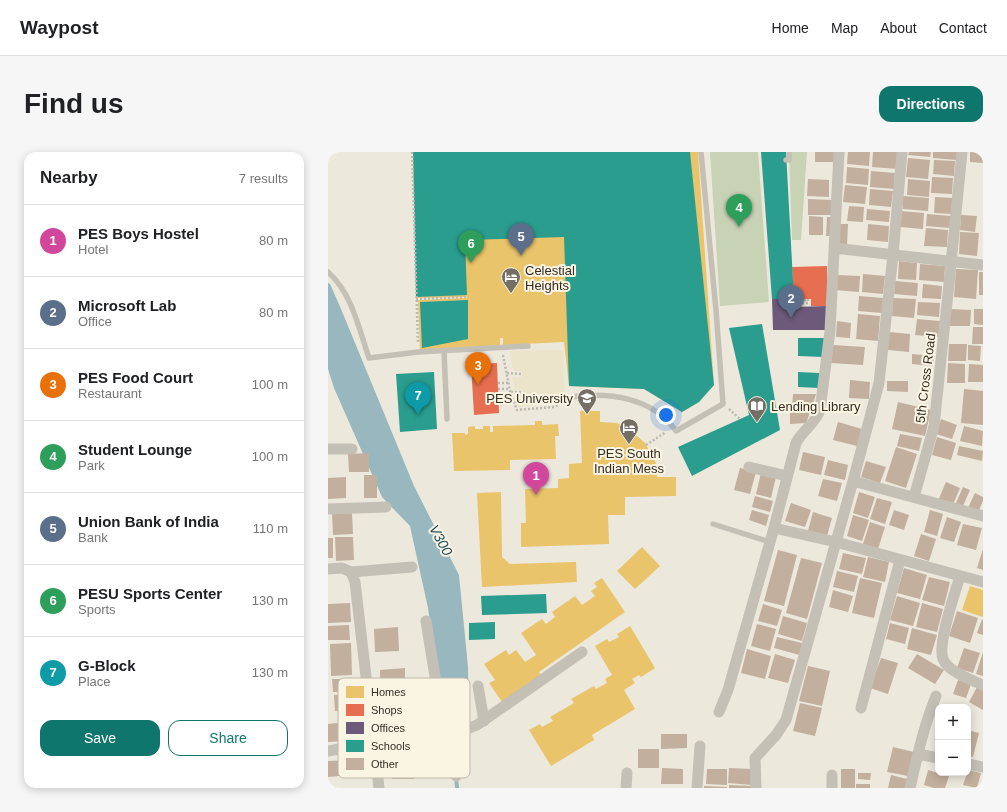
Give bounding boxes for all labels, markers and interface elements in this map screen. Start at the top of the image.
text: Waypost [20,17,98,38]
text: Home [772,20,809,36]
text: Map [831,20,858,36]
text: About [880,20,917,36]
text: Contact [939,20,987,36]
button: Directions [879,86,983,122]
text: Find us [24,88,124,119]
text: Nearby [40,168,98,187]
text: 7 results [239,171,288,186]
pin: 4 [726,194,752,227]
pin: 5 [508,223,534,256]
text: PES Boys Hostel [78,225,199,242]
pin: 6 [458,230,484,263]
text: 1 [49,233,57,248]
text: 80 m [259,233,288,248]
text: Hotel [78,242,108,257]
place label: Celestial Heights [525,263,575,293]
hotel icon: Celestial Heights [500,266,522,294]
pin: 2 [778,285,804,318]
text: Microsoft Lab [78,297,176,314]
text: 2 [49,305,57,320]
text: 80 m [259,305,288,320]
text: Office [78,314,112,329]
street label: 5th Cross Road [913,332,938,424]
pin: 3 [465,352,491,385]
text: PES Food Court [78,369,193,386]
text: 3 [49,377,57,392]
text: 100 m [252,377,288,392]
pin: 7 [405,382,431,415]
text: Restaurant [78,386,142,401]
school or university icon: PES University [576,387,598,415]
place label: PES University [486,391,573,406]
library icon: Lending Library [746,395,768,423]
place label: Lending Library [771,399,861,414]
your location [656,405,676,425]
hotel icon: PES South Indian Mess [618,417,640,445]
text: Student Lounge [78,441,192,458]
place label: PES South Indian Mess [594,446,665,476]
text: 4 [49,449,57,464]
text: 100 m [252,449,288,464]
text: Park [78,458,105,473]
pin: 1 [523,462,549,495]
text: Union Bank of India [78,513,219,530]
text: 5 [49,521,57,536]
text: 110 m [253,521,288,536]
water label: V300 [426,522,456,558]
text: Bank [78,530,108,545]
text: PESU Sports Center [78,585,222,602]
text: 6 [49,593,57,608]
text: 130 m [252,593,288,608]
text: Sports [78,602,116,617]
text: G-Block [78,657,136,674]
text: 7 [49,665,57,680]
text: 130 m [252,665,288,680]
text: Place [78,674,111,689]
legend [338,678,470,778]
text: Homes [371,686,406,698]
text: Shops [371,704,403,716]
map controls [935,704,971,776]
button: + [935,704,971,740]
button: Save [40,720,160,756]
button: Share [168,720,288,756]
text: Offices [371,722,406,734]
text: Schools [371,740,411,752]
button: − [935,740,971,776]
text: Other [371,758,399,770]

